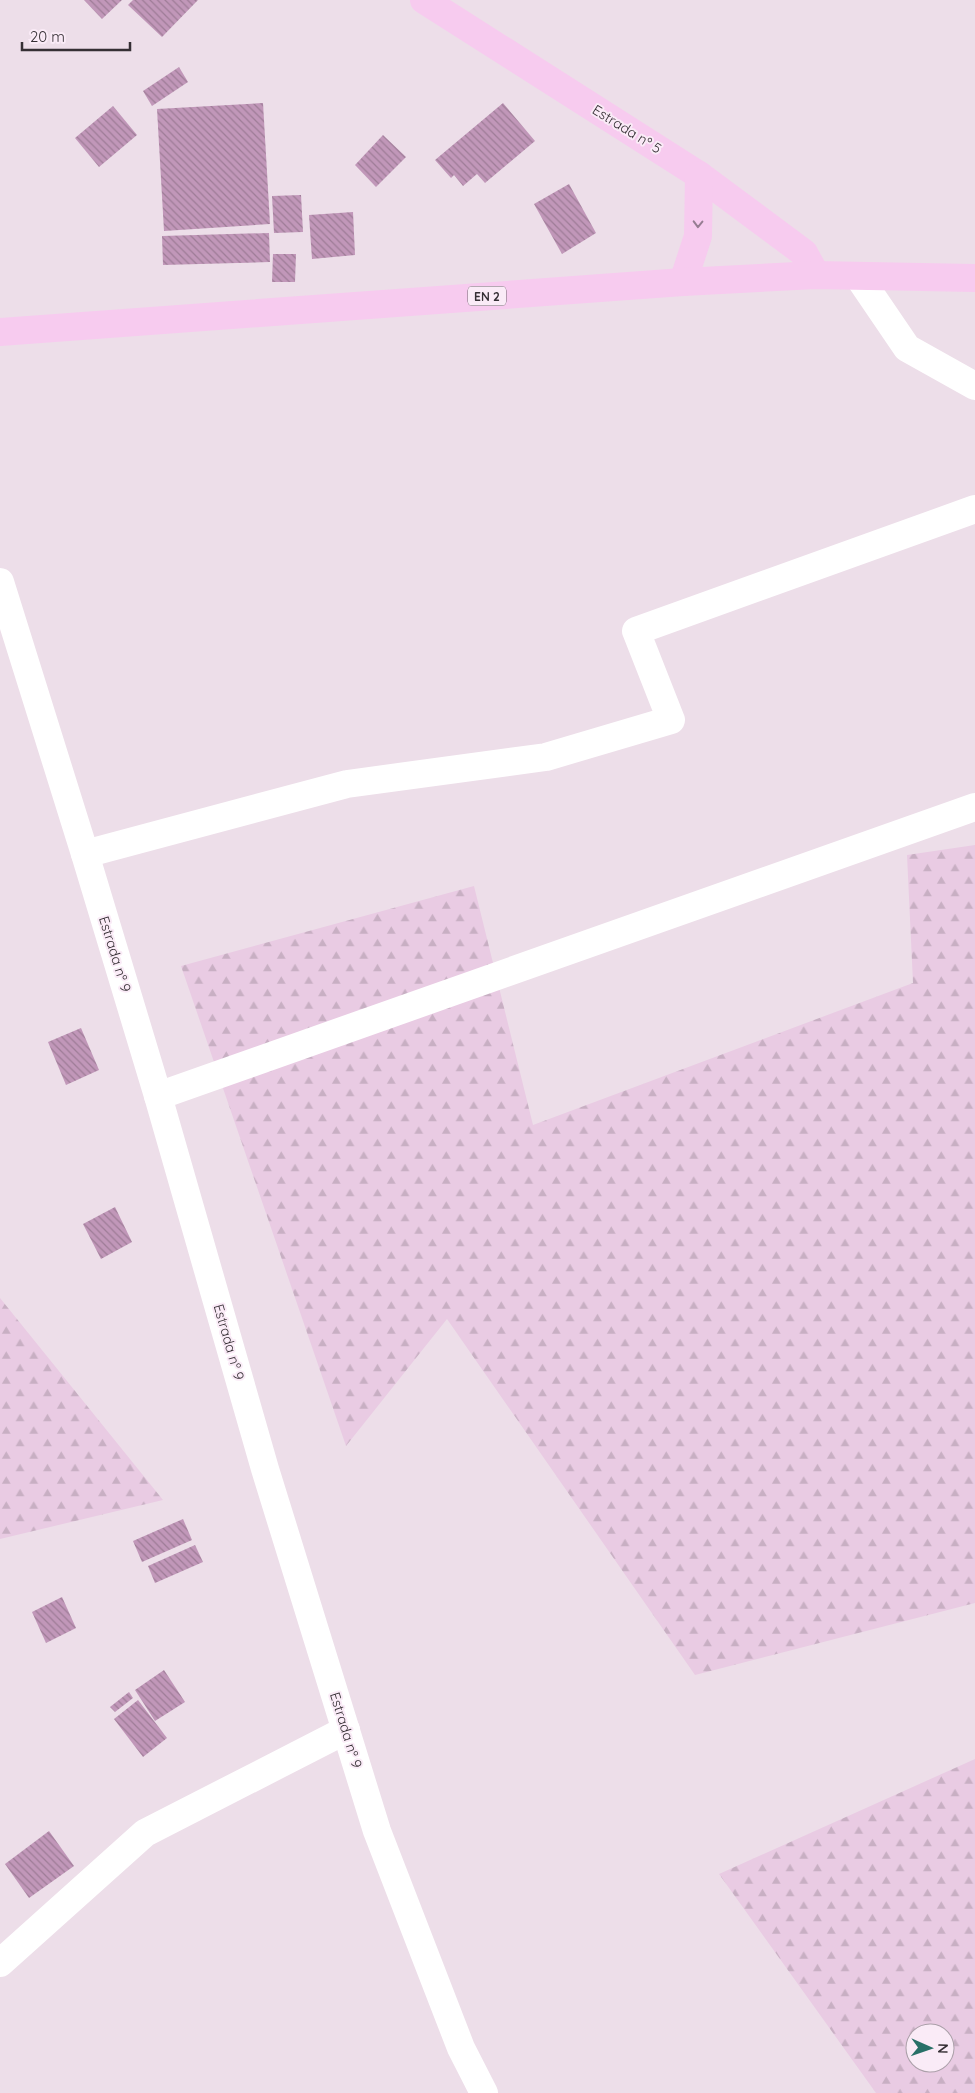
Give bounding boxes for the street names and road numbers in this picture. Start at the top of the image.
street label: Estrada nº 5 [589,101,665,157]
road number: EN 2 [468,286,506,306]
street label: Estrada nº 9 [95,914,135,994]
street label: Estrada nº 9 [210,1302,249,1382]
street label: Estrada nº 9 [326,1690,366,1770]

